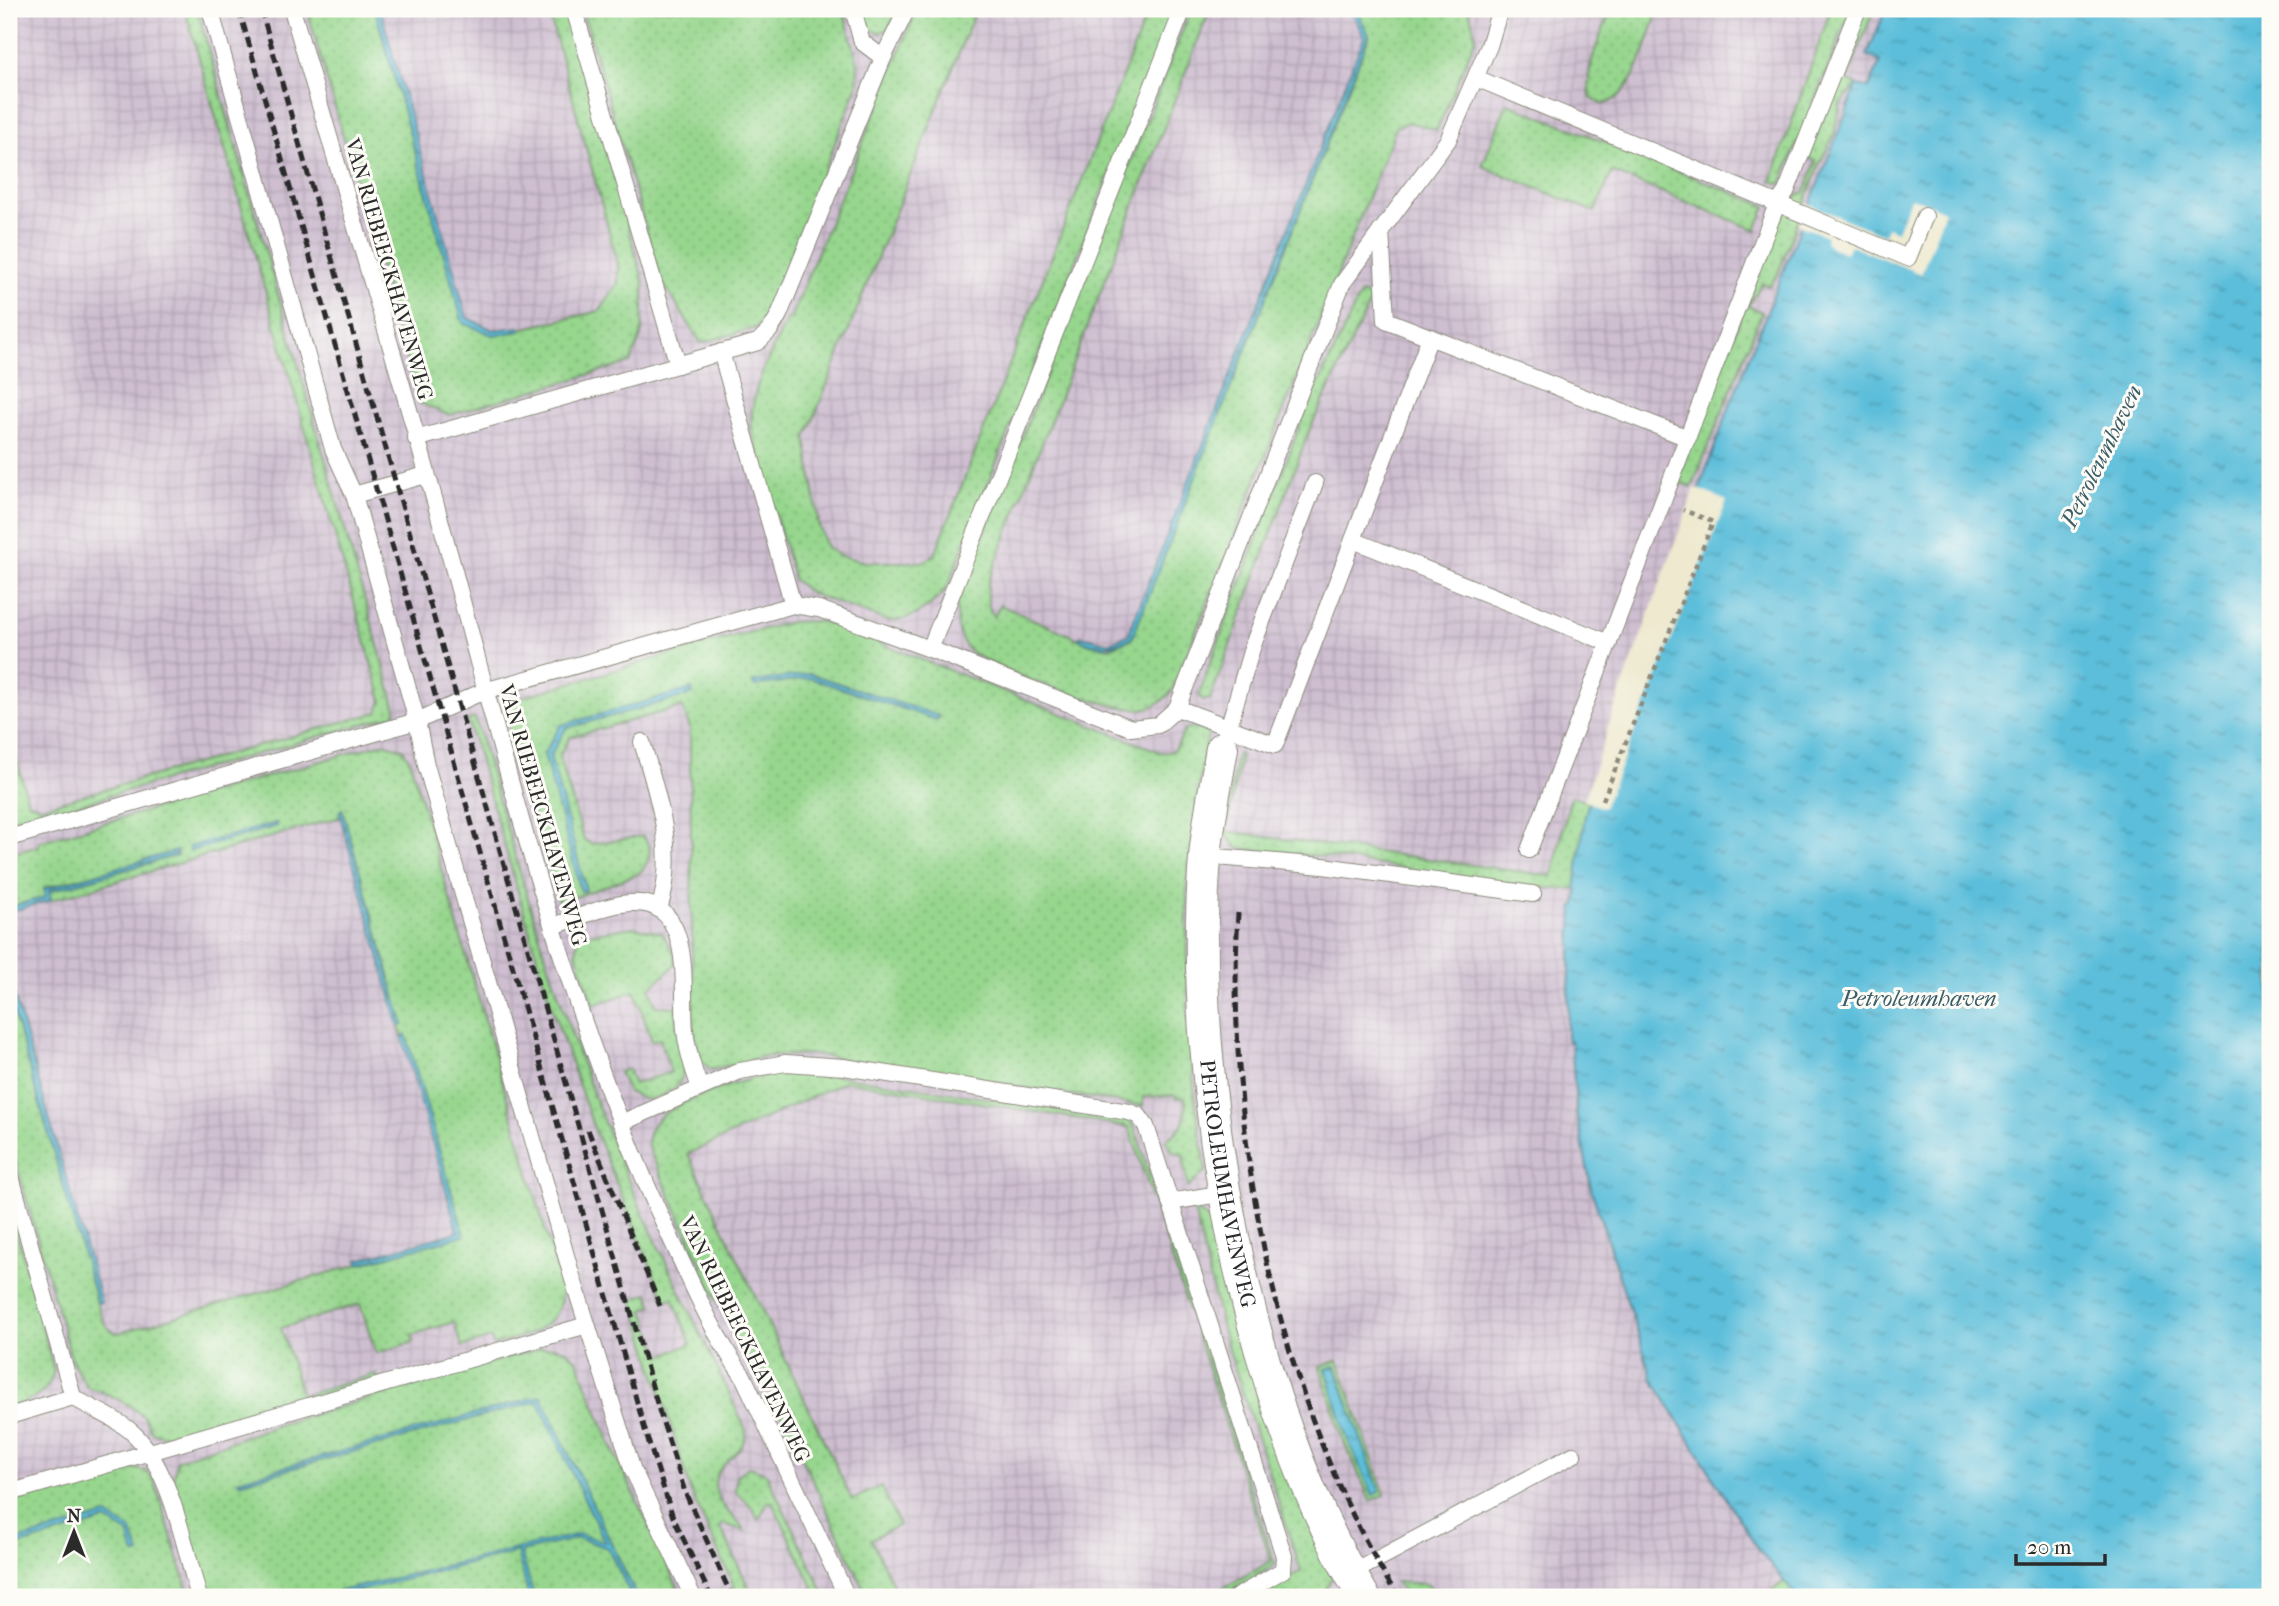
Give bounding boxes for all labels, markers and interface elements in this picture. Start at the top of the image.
street label: VAN RIEBEECKHAVENWEG [340,134,438,403]
water label: Petroleumhaven [2055,380,2148,533]
street label: VAN RIEBEECKHAVENWEG [494,680,592,949]
water label: Petroleumhaven [1840,985,1997,1012]
street label: PETROLEUMHAVENWEG [1195,1059,1261,1310]
street label: VAN RIEBEECKHAVENWEG [674,1211,815,1466]
north arrow [38,1498,108,1568]
text: N [67,1505,82,1527]
scale bar [2016,1522,2106,1566]
text: 20 m [2027,1535,2072,1559]

